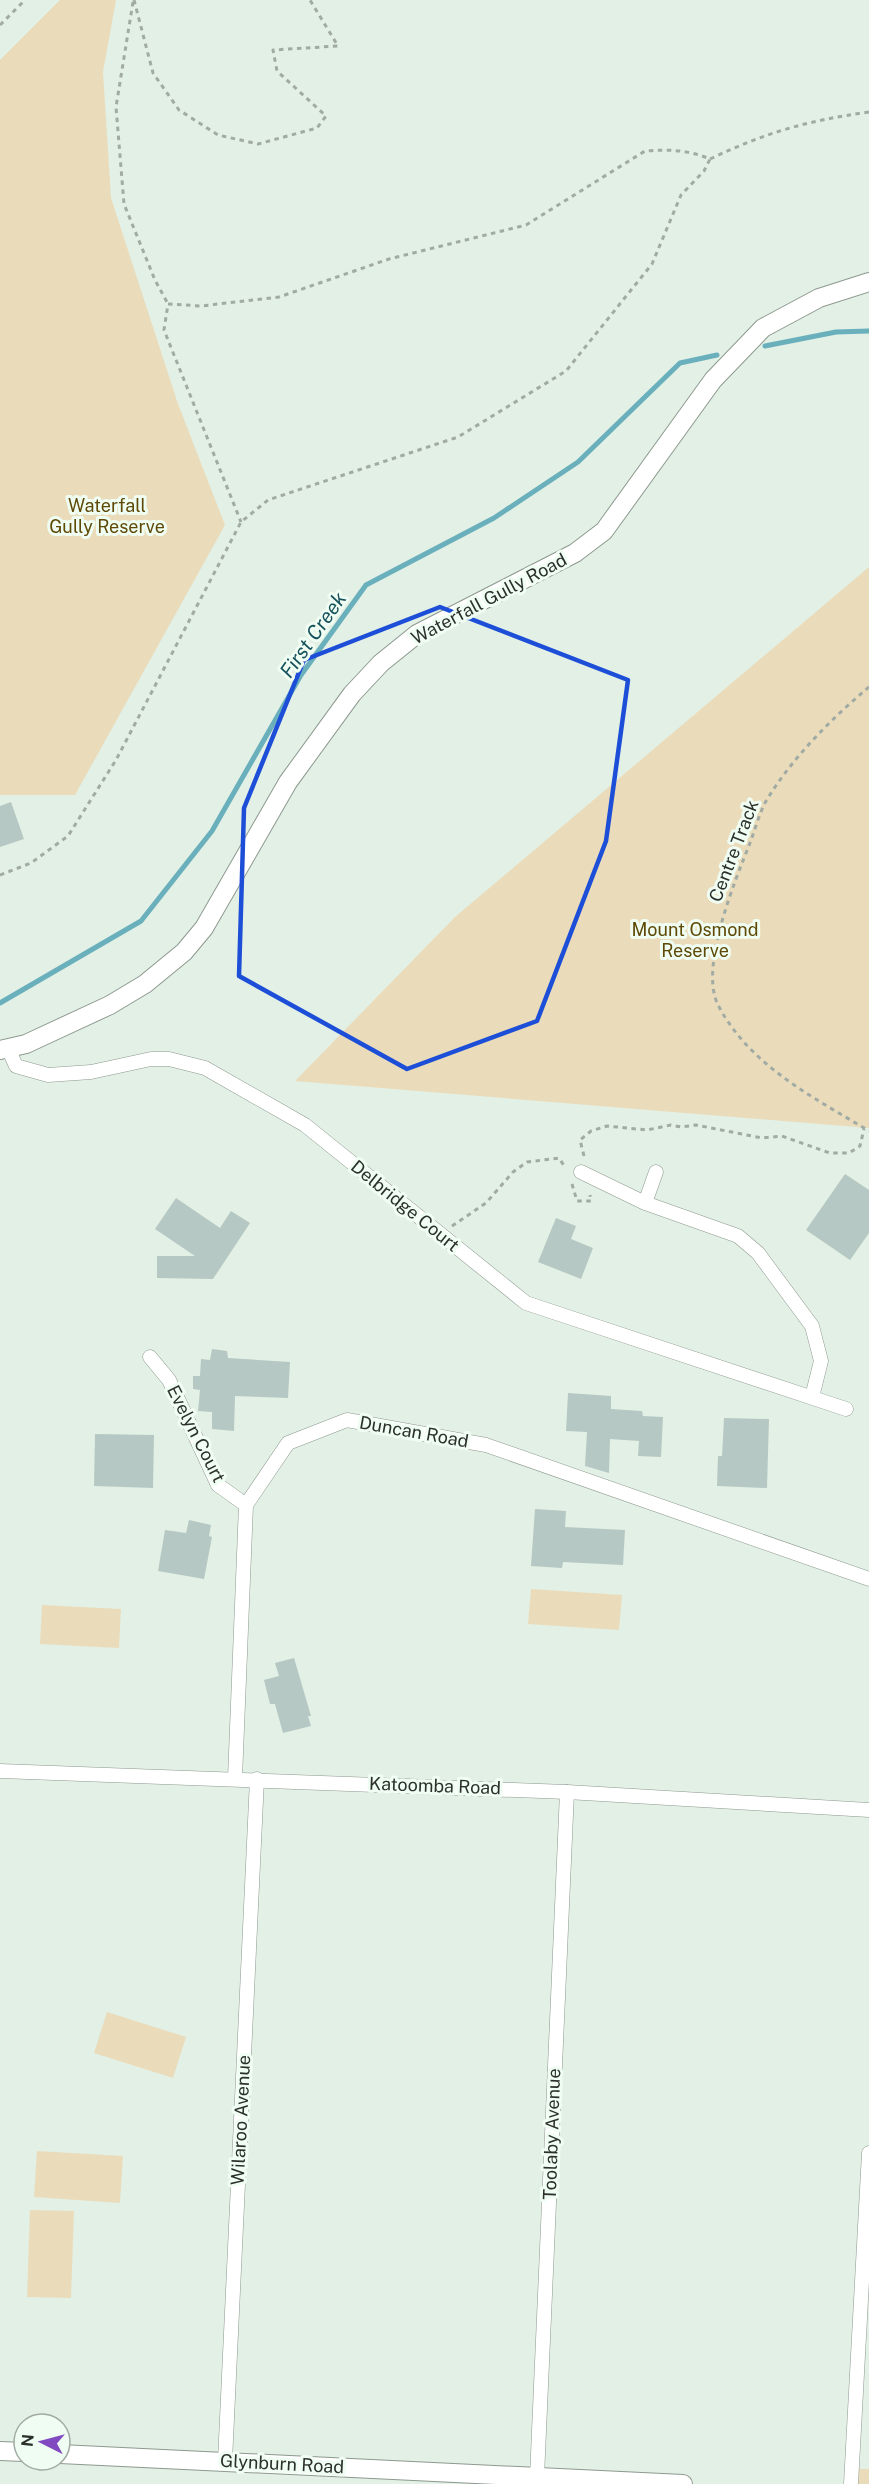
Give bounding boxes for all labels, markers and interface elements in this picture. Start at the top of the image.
park label: Waterfall Gully Reserve [49,495,165,537]
street label: Waterfall Gully Road [408,549,570,648]
water label: First Creek [275,587,351,682]
street label: Centre Track [704,797,763,905]
park label: Mount Osmond Reserve [631,919,759,961]
street label: Delbridge Court [347,1156,464,1256]
street label: Evelyn Court [163,1382,230,1486]
street label: Duncan Road [358,1412,470,1451]
street label: Katoomba Road [369,1773,501,1798]
street label: Wilaroo Avenue [227,2054,254,2186]
street label: Toolaby Avenue [539,2068,564,2200]
north arrow [12,2412,72,2472]
text: N [17,2433,38,2448]
street label: Glynburn Road [220,2450,344,2477]

